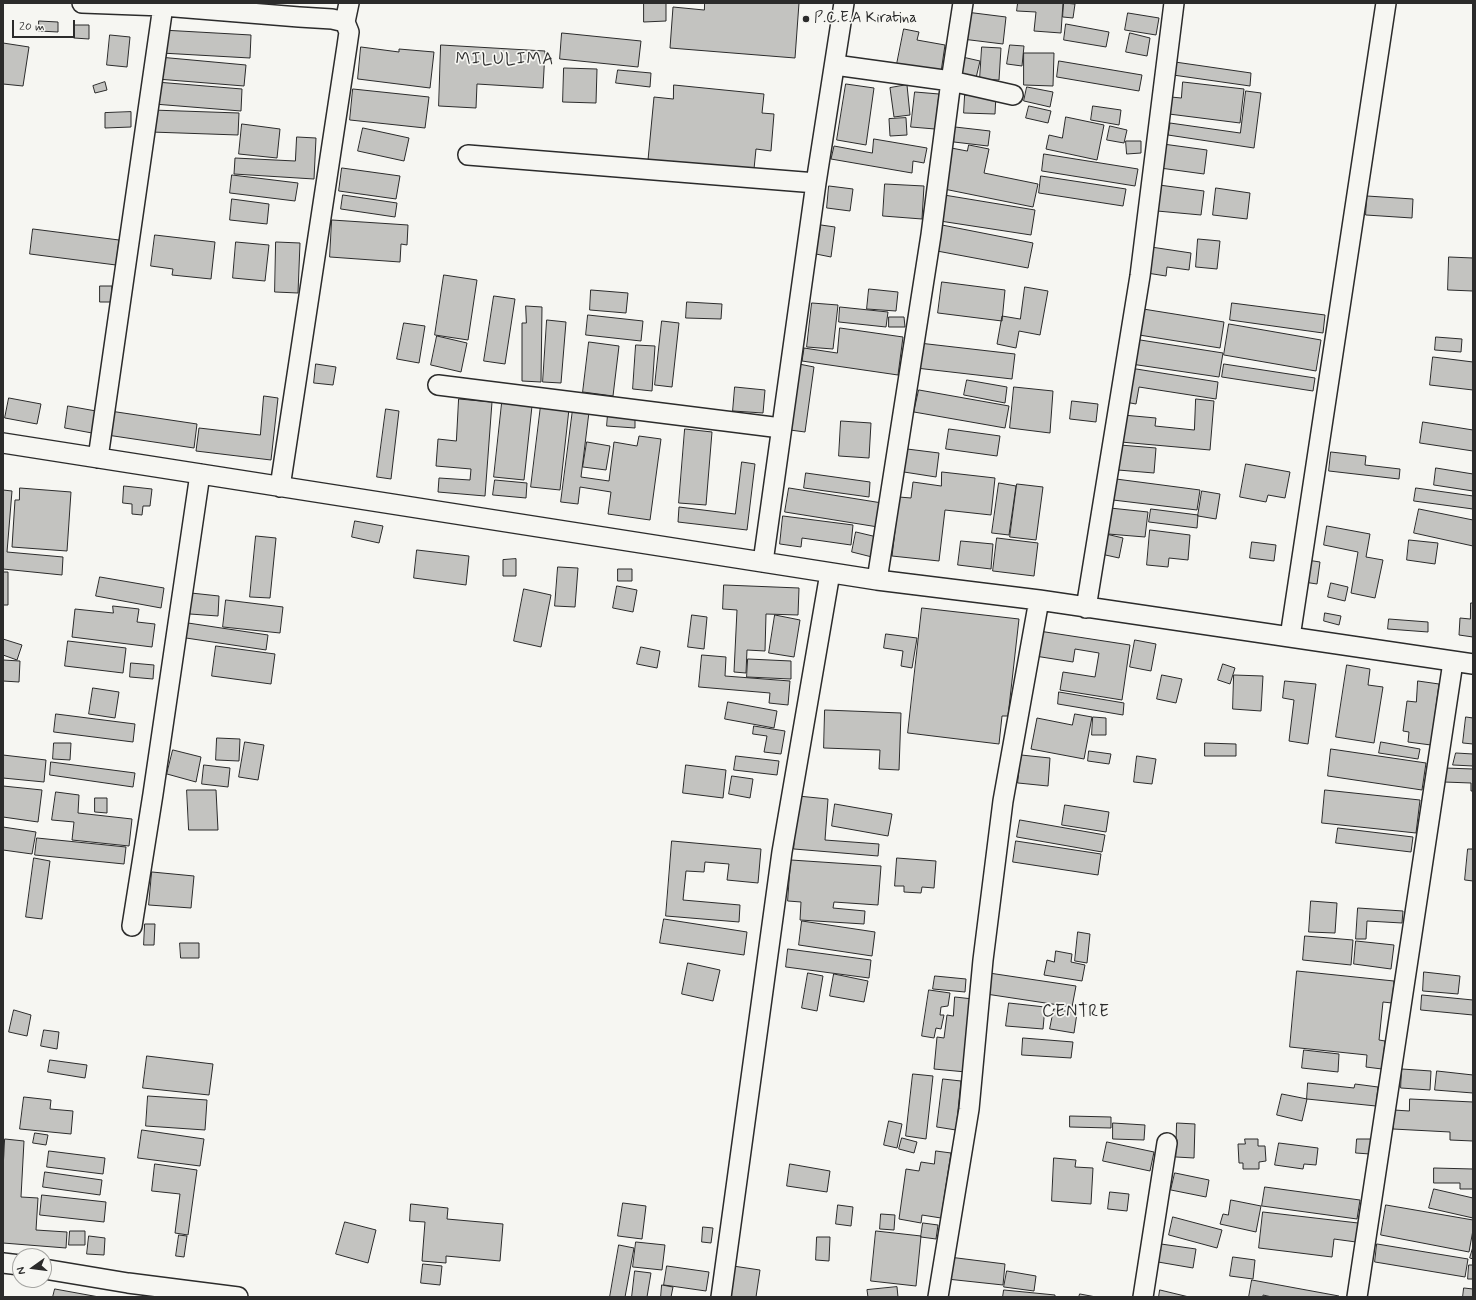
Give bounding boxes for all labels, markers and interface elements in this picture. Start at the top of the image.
place label: P.C.E.A Kiratina [814,10,917,28]
scale bar [14,12,77,38]
marker: P.C.E.A Kiratina [801,14,811,24]
text: 20 m [19,19,45,35]
district label: MILULIMA [459,50,551,70]
district label: CENTRE [1040,1002,1112,1022]
north arrow [12,1248,52,1288]
text: N [14,1265,29,1276]

